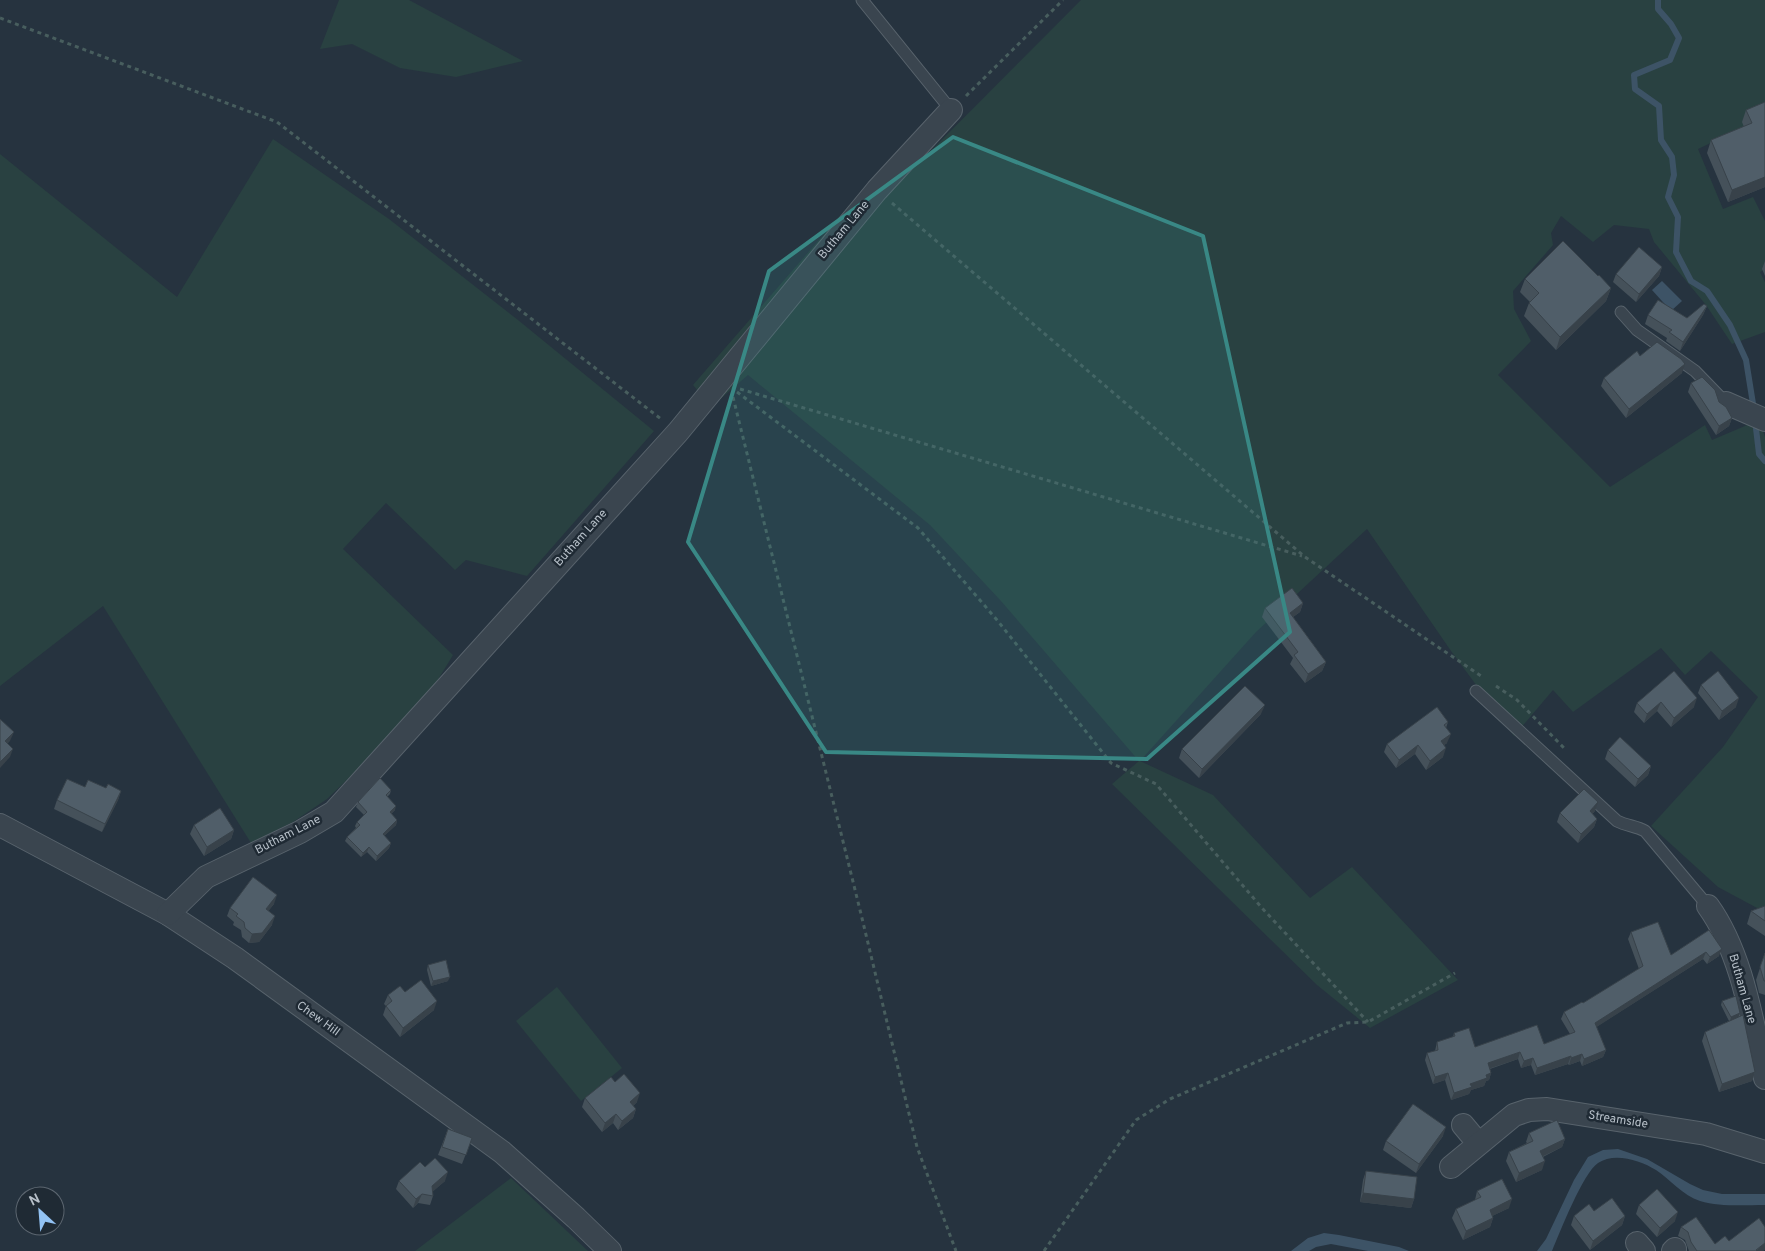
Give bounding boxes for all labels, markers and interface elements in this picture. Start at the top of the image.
street label: Butham Lane [815,197,873,263]
street label: Butham Lane [551,506,611,570]
street label: Butham Lane [252,812,324,858]
street label: Butham Lane [1724,952,1760,1026]
street label: Chew Hill [293,998,343,1040]
street label: Streamside [1587,1107,1649,1133]
north arrow [15,1186,65,1236]
text: N [27,1191,43,1211]

